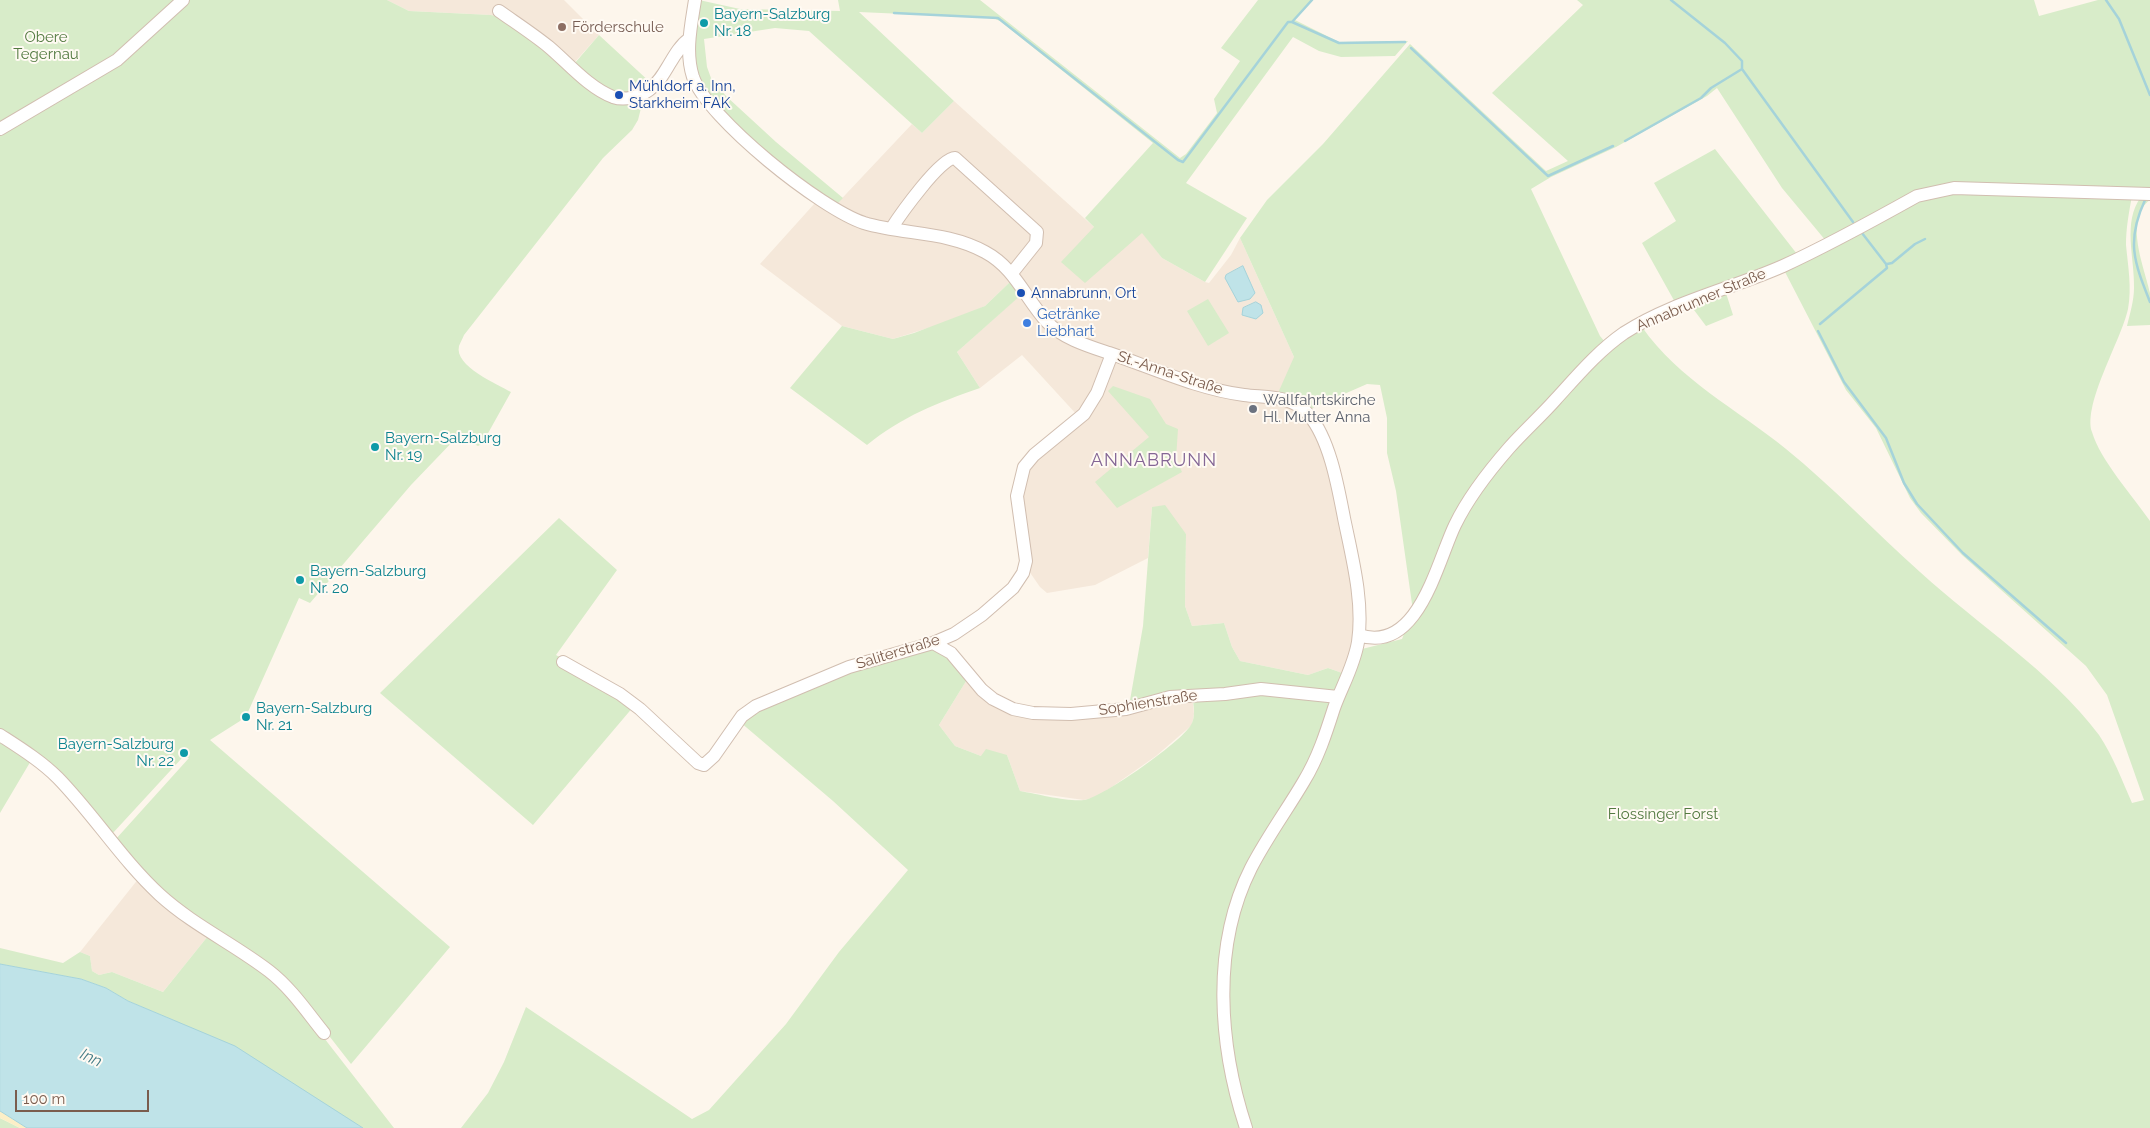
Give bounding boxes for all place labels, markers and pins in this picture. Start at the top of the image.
place label: Bayern-Salzburg Nr. 18 [714,5,830,40]
marker: Bayern-Salzburg Nr. 18 [698,17,710,29]
place label: Förderschule [572,18,664,36]
marker: Förderschule [556,21,568,33]
place label: Mühldorf a. Inn, Starkheim FAK [629,77,736,112]
marker: Mühldorf a. Inn, Starkheim FAK [613,89,625,101]
place label: Annabrunn, Ort [1031,284,1136,302]
marker: Annabrunn, Ort [1015,287,1027,299]
place label: Getränke Liebhart [1037,305,1100,340]
marker: Getränke Liebhart [1021,317,1033,329]
place label: Wallfahrtskirche Hl. Mutter Anna [1263,391,1376,426]
marker: Wallfahrtskirche Hl. Mutter Anna [1247,403,1259,415]
place label: Bayern-Salzburg Nr. 19 [385,429,501,464]
marker: Bayern-Salzburg Nr. 19 [369,441,381,453]
place label: Bayern-Salzburg Nr. 20 [310,562,426,597]
marker: Bayern-Salzburg Nr. 20 [294,574,306,586]
place label: Bayern-Salzburg Nr. 21 [256,699,372,734]
marker: Bayern-Salzburg Nr. 21 [240,711,252,723]
place label: Bayern-Salzburg Nr. 22 [58,735,174,770]
marker: Bayern-Salzburg Nr. 22 [178,747,190,759]

